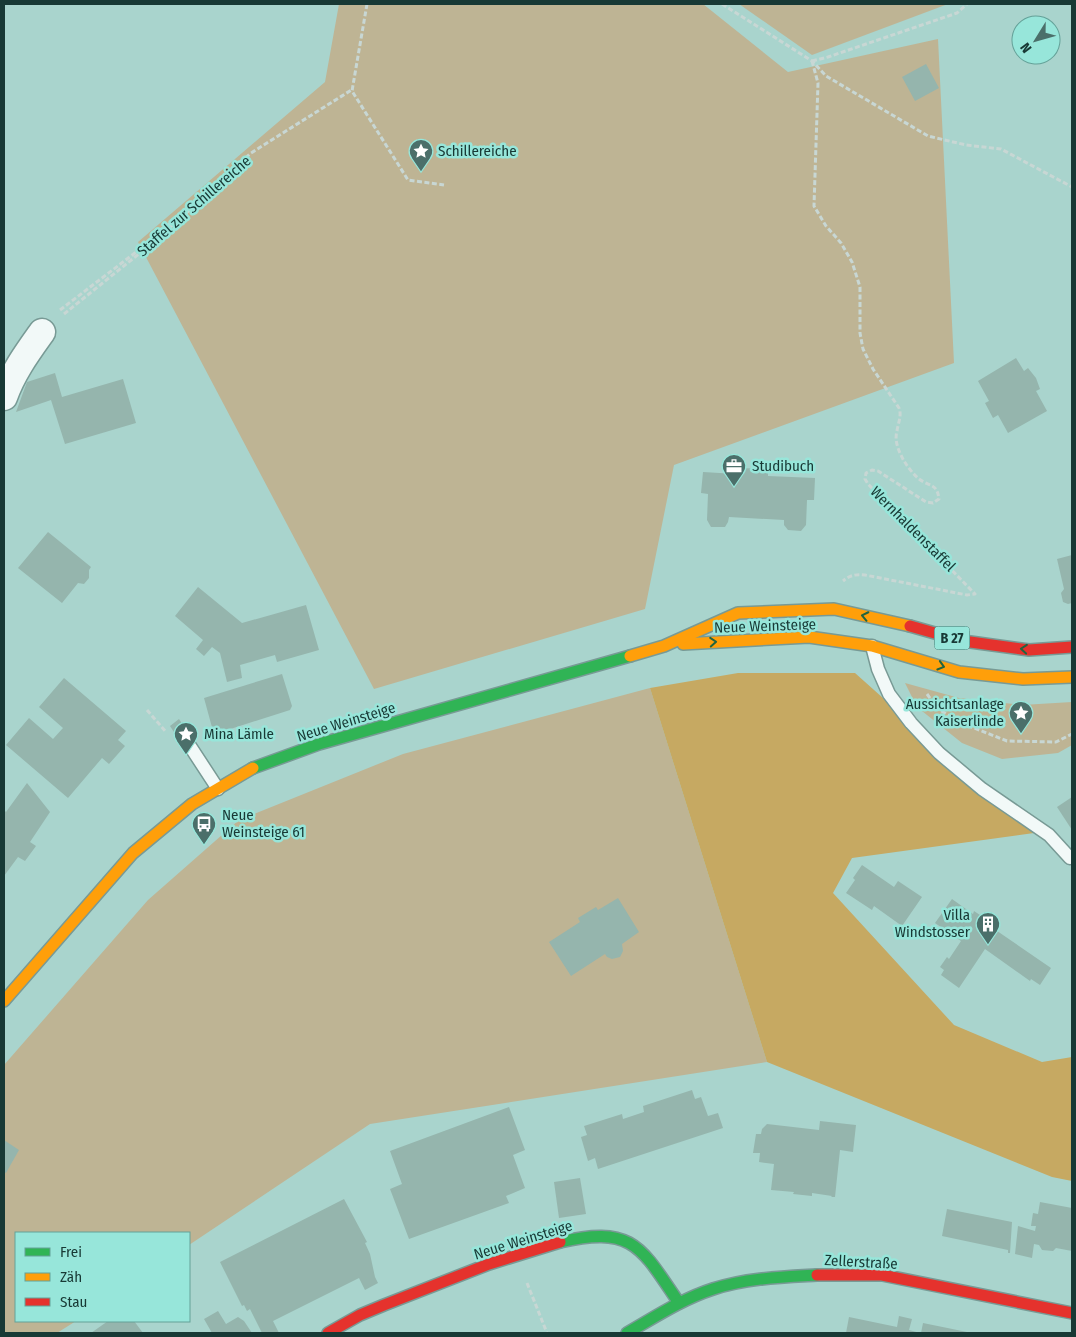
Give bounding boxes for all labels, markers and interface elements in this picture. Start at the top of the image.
north arrow [1011,15,1061,65]
text: N [1017,39,1035,56]
place icon: Schillereiche [408,138,434,172]
place label: Schillereiche [438,142,517,160]
street label: Staffel zur Schillereiche [134,152,254,260]
office icon: Studibuch [721,453,747,487]
place label: Studibuch [752,457,814,475]
street label: Wernhaldenstaffel [867,483,959,575]
one-way arrow [861,611,869,621]
street label: Neue Weinsteige [714,615,816,637]
road number: B 27 [934,626,970,650]
one-way arrow [709,637,717,648]
one-way arrow [1019,644,1027,655]
one-way arrow [936,660,945,670]
place label: Aussichtsanlage Kaiserlinde [906,695,1004,730]
street label: Neue Weinsteige [295,698,397,746]
place icon: Aussichtsanlage Kaiserlinde [1008,700,1034,734]
place icon: Mina Lämle [173,721,199,755]
place label: Mina Lämle [204,725,274,743]
place label: Neue Weinsteige 61 [222,806,305,841]
bus stop icon: Neue Weinsteige 61 [191,811,217,845]
place label: Villa Windstosser [895,906,971,941]
building icon: Villa Windstosser [975,911,1001,945]
street label: Neue Weinsteige [472,1216,574,1264]
legend [15,1232,190,1322]
text: Frei [60,1243,82,1261]
street label: Zellerstraße [824,1251,898,1273]
text: Zäh [60,1268,82,1286]
text: Stau [60,1293,87,1311]

